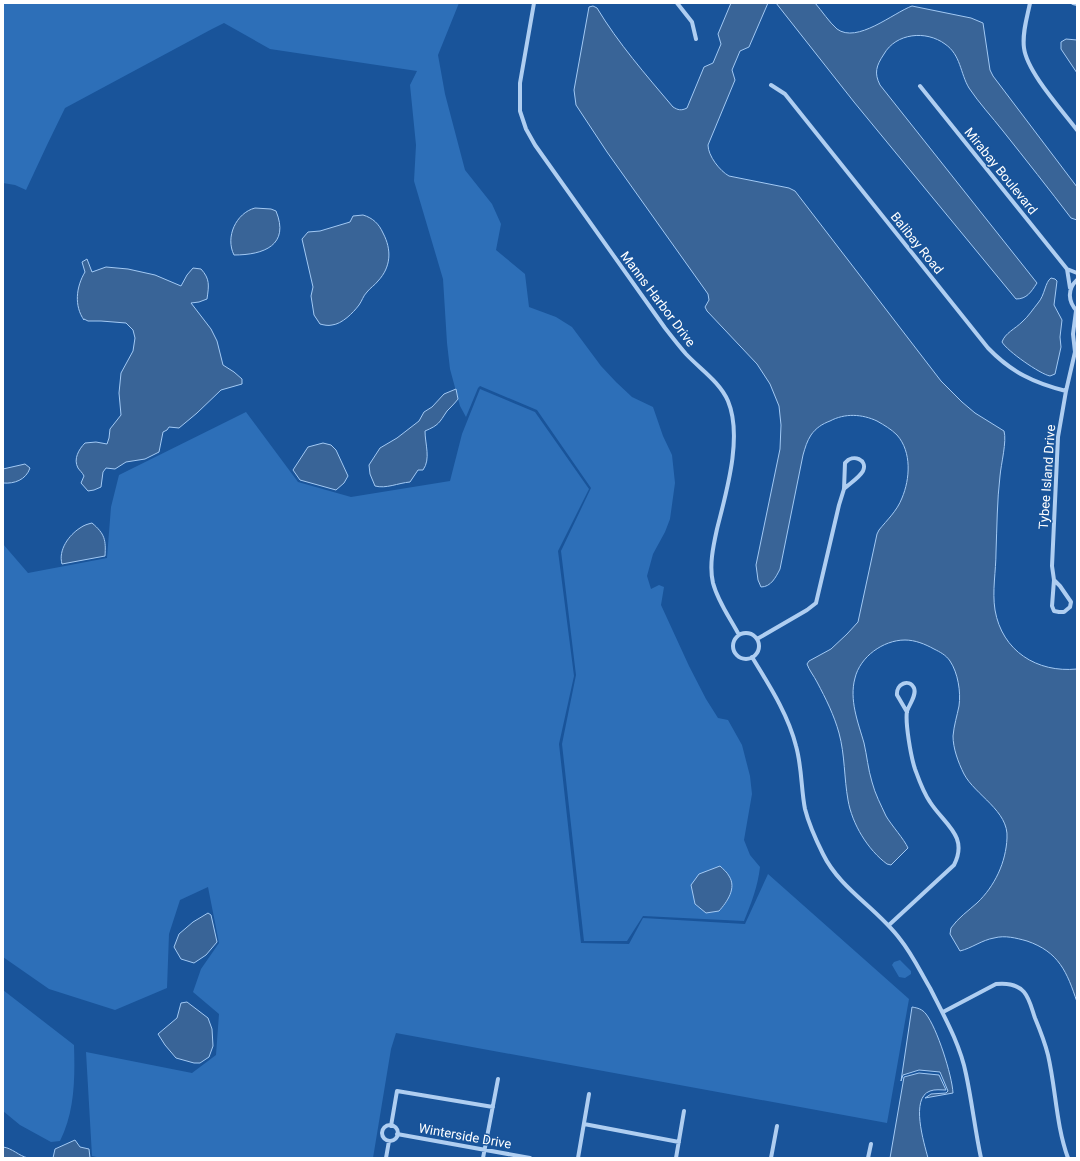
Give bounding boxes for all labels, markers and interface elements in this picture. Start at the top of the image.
street label: Mirabay Boulevard [962,125,1040,217]
street label: Balibay Road [888,209,946,277]
street label: Manns Harbor Drive [617,249,699,350]
street label: Tybee Island Drive [1036,424,1058,530]
street label: Winterside Drive [417,1120,513,1152]

